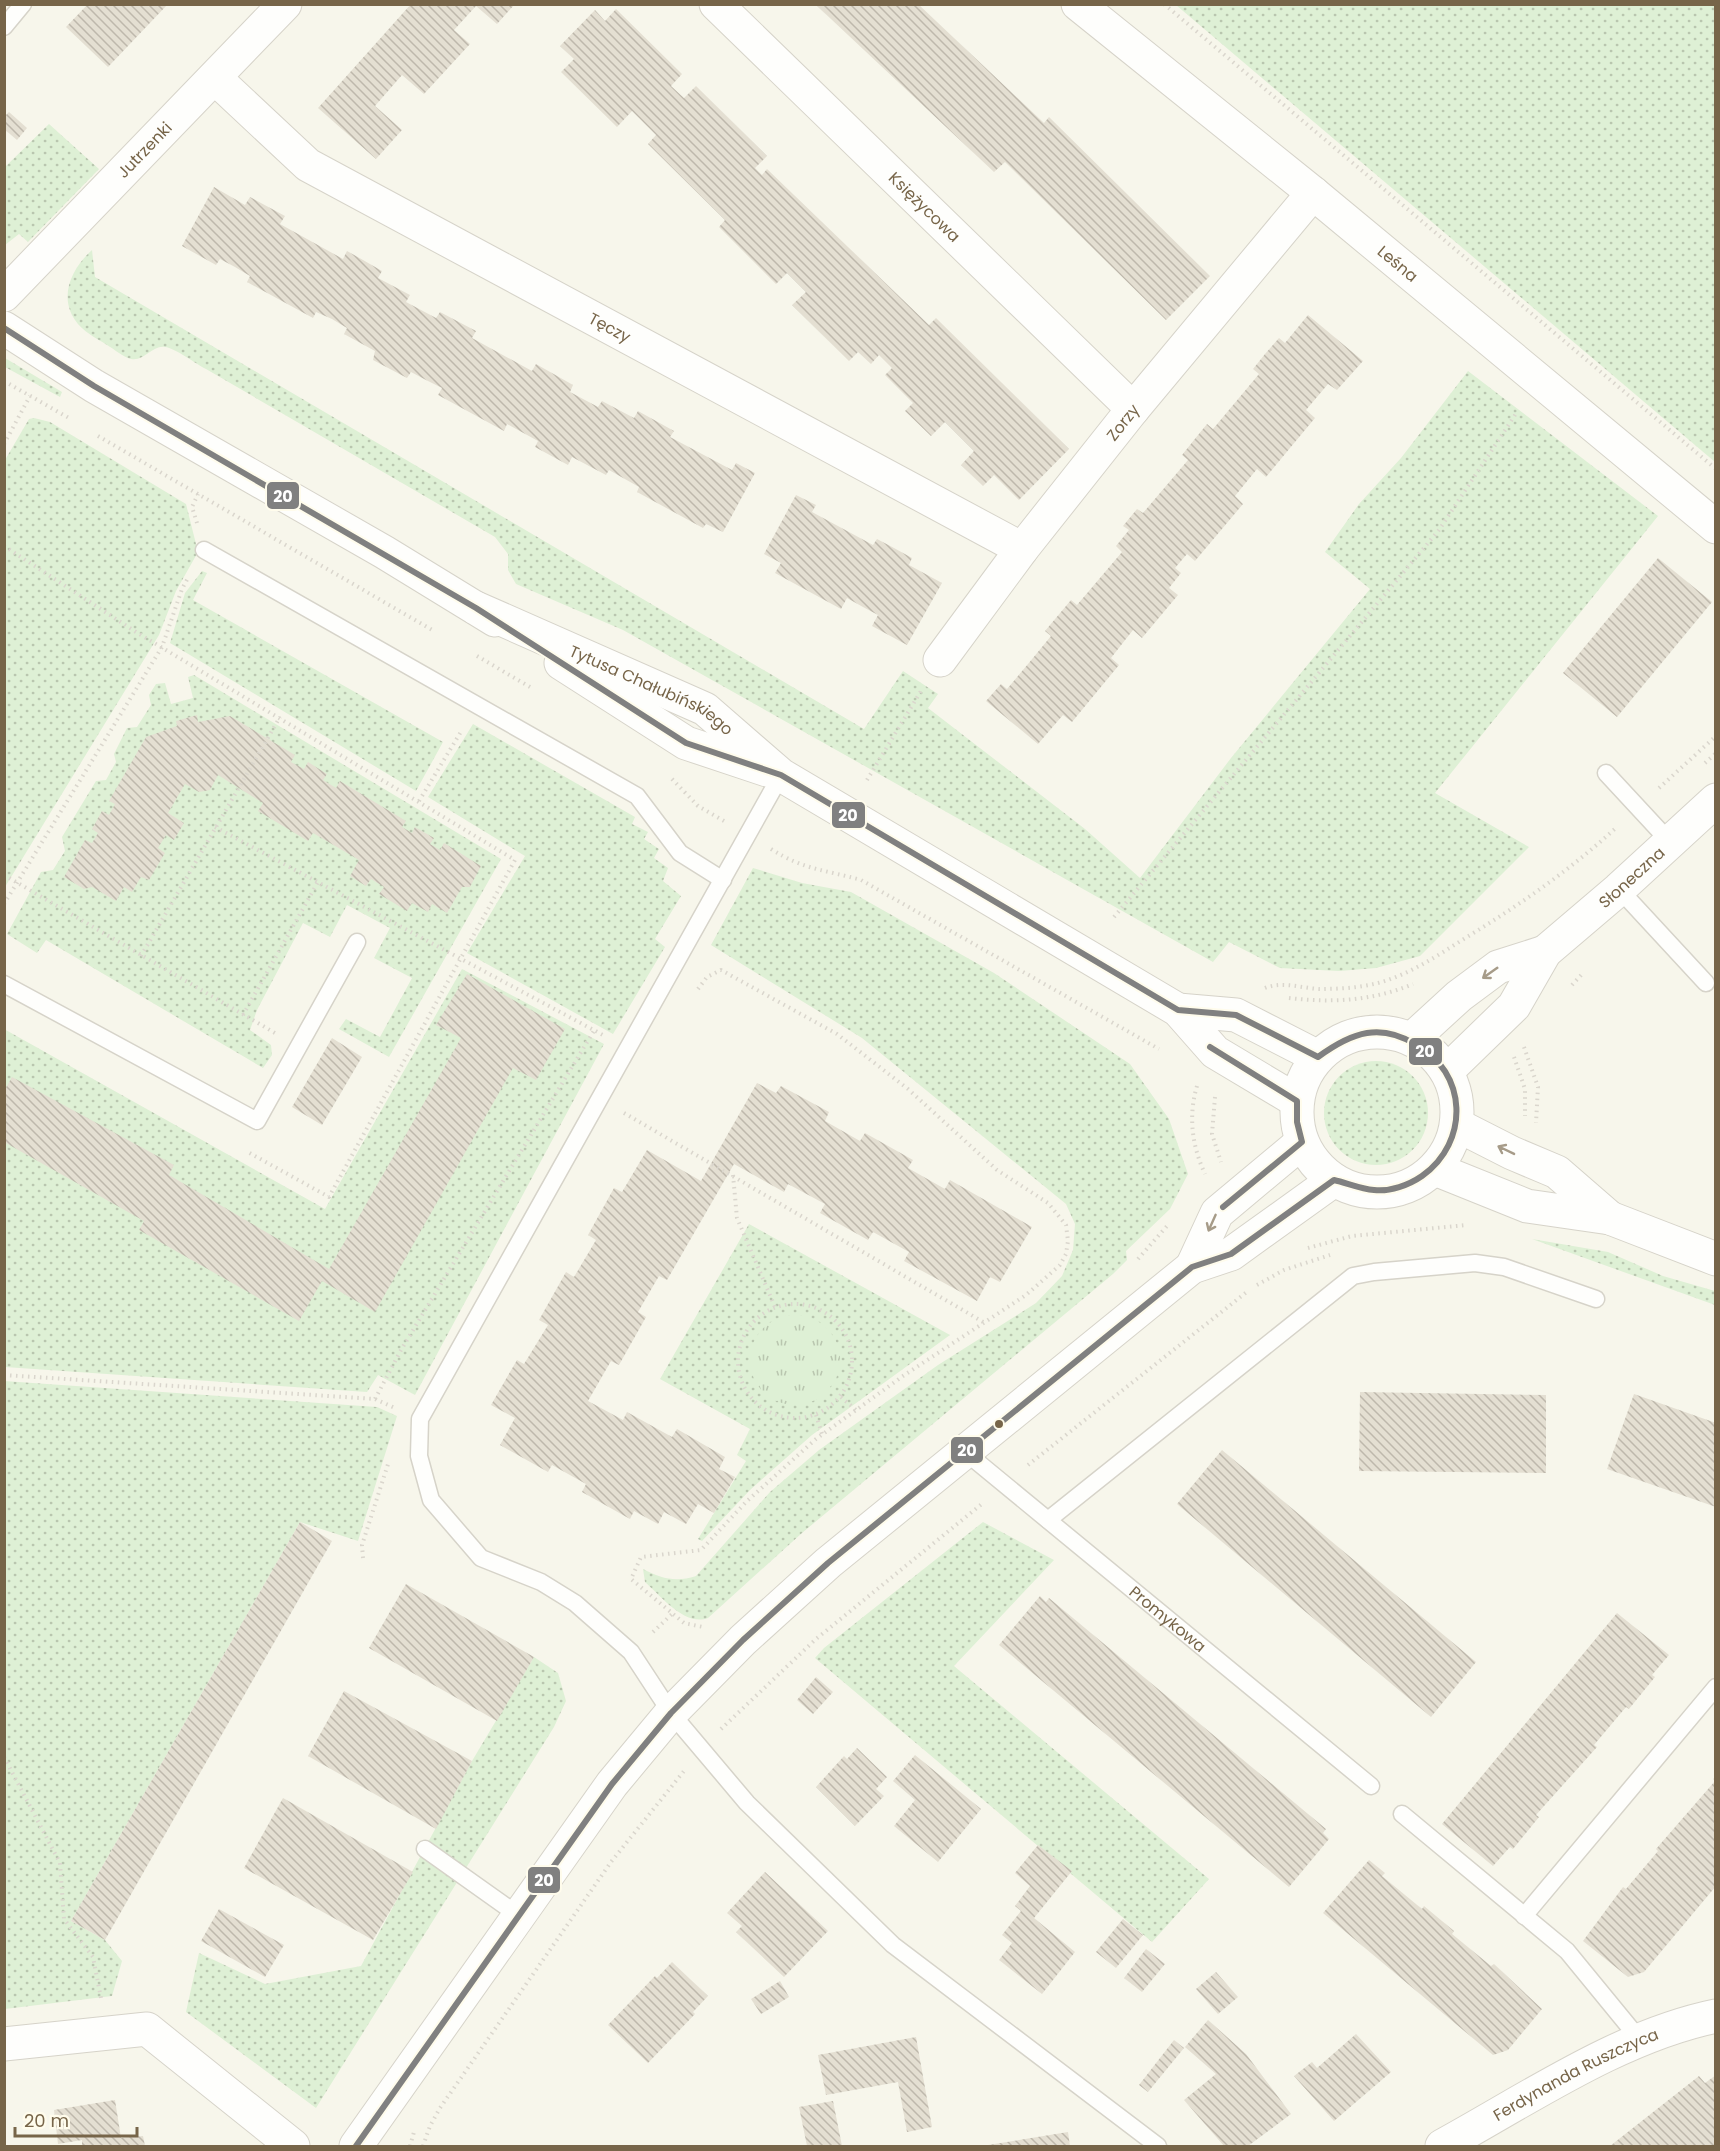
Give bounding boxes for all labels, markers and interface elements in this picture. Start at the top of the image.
street label: Jutrzenki [112,116,177,183]
street label: Księżycowa [884,166,966,247]
street label: Leśna [1373,240,1423,287]
street label: Tęczy [585,307,635,348]
street label: Zorzy [1101,399,1144,445]
line badge: 20 [266,481,300,510]
text: 20 [273,485,293,508]
street label: Tytusa Chałubińskiego [566,639,739,740]
line badge: 20 [831,801,866,829]
text: 20 [838,804,858,827]
street label: Słoneczna [1593,841,1670,913]
one-way arrow [1483,967,1499,979]
line badge: 20 [1408,1037,1443,1066]
text: 20 [1415,1040,1435,1063]
one-way arrow [1498,1144,1516,1156]
one-way arrow [1206,1213,1218,1231]
unlabelled marker [993,1418,1005,1430]
line badge: 20 [950,1436,984,1464]
text: 20 [957,1439,977,1462]
street label: Promykowa [1124,1580,1211,1657]
line badge: 20 [527,1866,561,1894]
text: 20 [534,1869,554,1892]
street label: Ferdynanda Ruszczyca [1489,2022,1662,2126]
scale bar [15,2100,136,2138]
text: 20 m [24,2108,69,2133]

